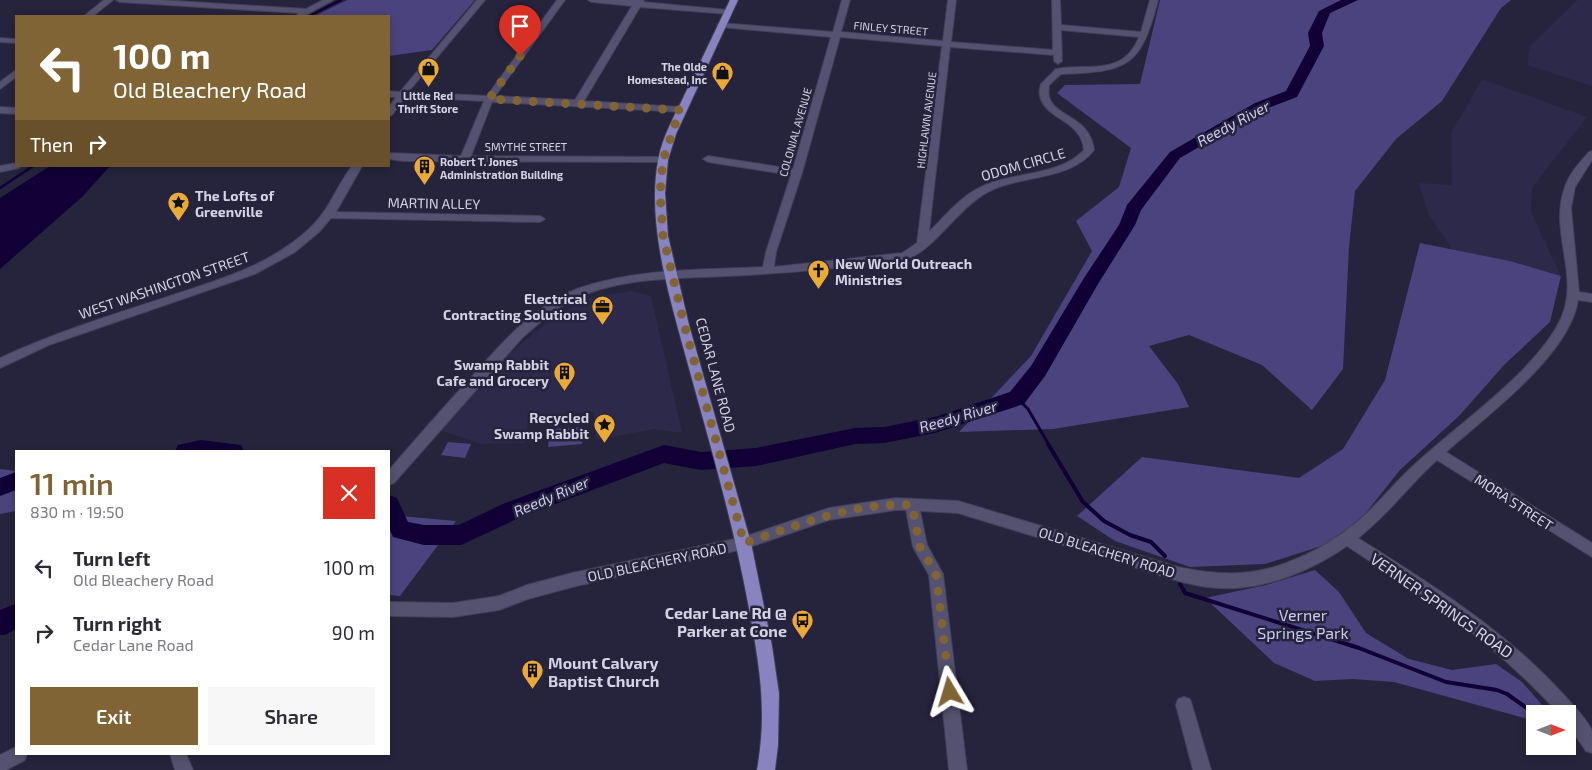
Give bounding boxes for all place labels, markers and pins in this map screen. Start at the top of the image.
pin [499,5,541,56]
shop icon: Little Red Thrift Store [416,57,440,88]
place label: The Olde Homestead, Inc [627,60,707,86]
shop icon: The Olde Homestead, Inc [711,60,735,91]
place label: Little Red Thrift Store [398,89,458,115]
building icon: Robert T. Jones Administration Building [412,155,436,186]
place label: Robert T. Jones Administration Building [440,155,564,181]
place label: The Lofts of Greenville [195,187,275,220]
place icon: The Lofts of Greenville [167,191,191,222]
place label: New World Outreach Ministries [835,255,972,288]
church icon: New World Outreach Ministries [807,259,831,290]
place label: Electrical Contracting Solutions [443,290,587,323]
office icon: Electrical Contracting Solutions [591,294,615,325]
place label: Swamp Rabbit Cafe and Grocery [436,356,549,389]
building icon: Swamp Rabbit Cafe and Grocery [553,360,577,391]
place label: Recycled Swamp Rabbit [494,409,589,442]
place icon: Recycled Swamp Rabbit [593,413,617,444]
place label: Cedar Lane Rd @ Parker at Cone [665,603,787,640]
bus stop icon: Cedar Lane Rd @ Parker at Cone [791,609,815,640]
place label: Mount Calvary Baptist Church [548,653,659,690]
building icon: Mount Calvary Baptist Church [520,659,544,690]

